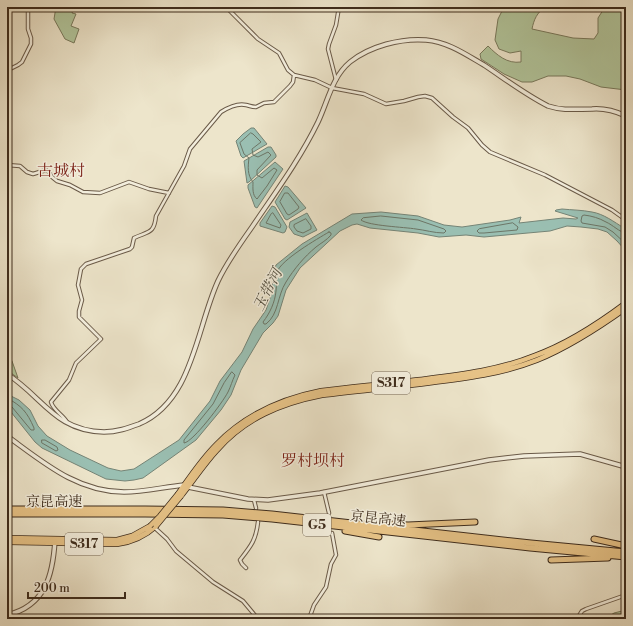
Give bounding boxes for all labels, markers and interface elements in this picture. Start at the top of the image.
district label: 古城村 [37,161,85,181]
water label: 玉带河 [249,263,288,314]
road number: S317 [372,372,410,394]
district label: 罗村坝村 [281,451,345,471]
street label: 京昆高速 [26,493,82,511]
street label: 京昆高速 [349,507,407,531]
road number: G5 [303,514,331,536]
road number: S317 [65,533,103,555]
scale bar [28,574,125,600]
text: 200 m [34,581,70,596]

